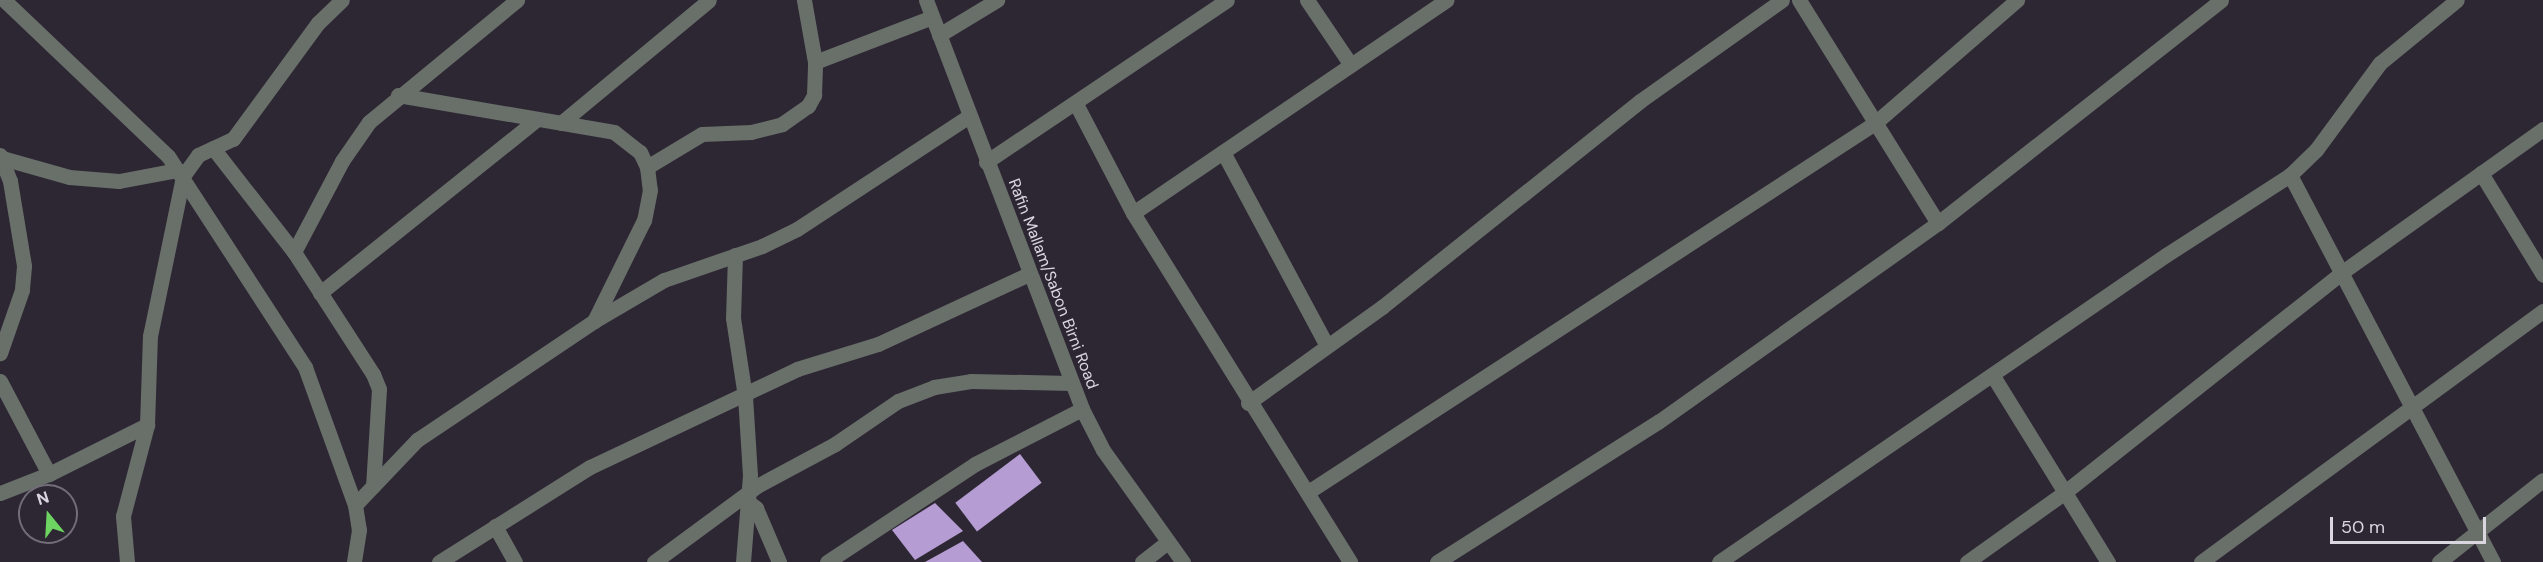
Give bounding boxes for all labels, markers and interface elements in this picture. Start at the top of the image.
street label: Rafin Mallam/Sabon Birni Road [1004,176,1102,392]
north arrow [18,484,78,544]
text: N [34,487,52,510]
scale bar [2333,505,2489,543]
text: 50 m [2341,515,2385,539]

